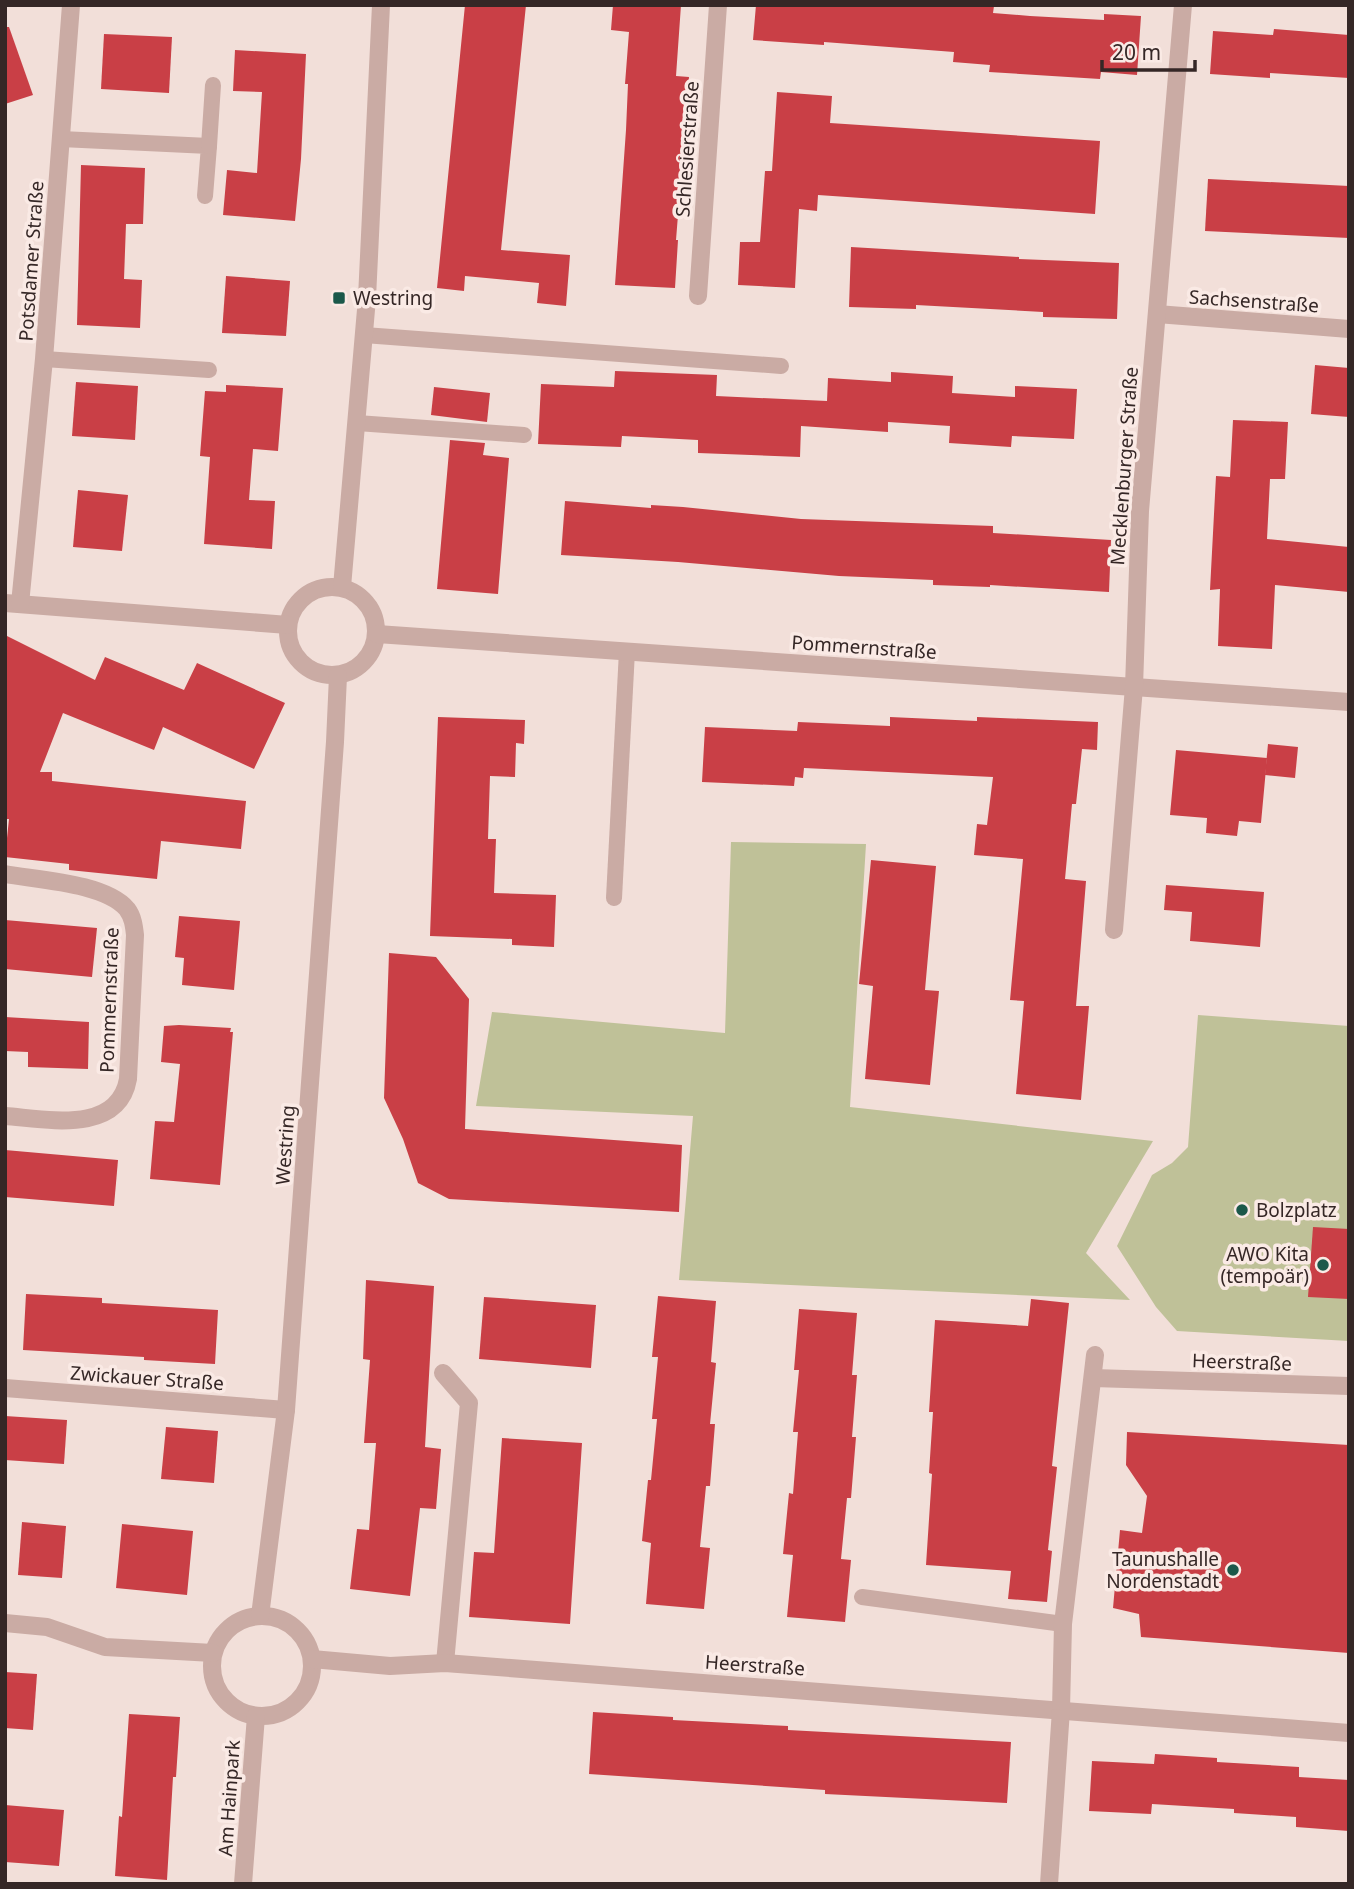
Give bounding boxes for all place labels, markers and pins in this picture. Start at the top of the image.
place label: Westring [353,285,433,311]
marker: Westring [331,290,347,306]
place label: Bolzplatz [1256,1197,1337,1223]
marker: Bolzplatz [1234,1202,1250,1218]
place label: AWO Kita (tempoär) [1221,1241,1309,1289]
marker: AWO Kita (tempoär) [1315,1257,1331,1273]
place label: Taunushalle Nordenstadt [1106,1546,1219,1594]
marker: Taunushalle Nordenstadt [1225,1562,1241,1578]

